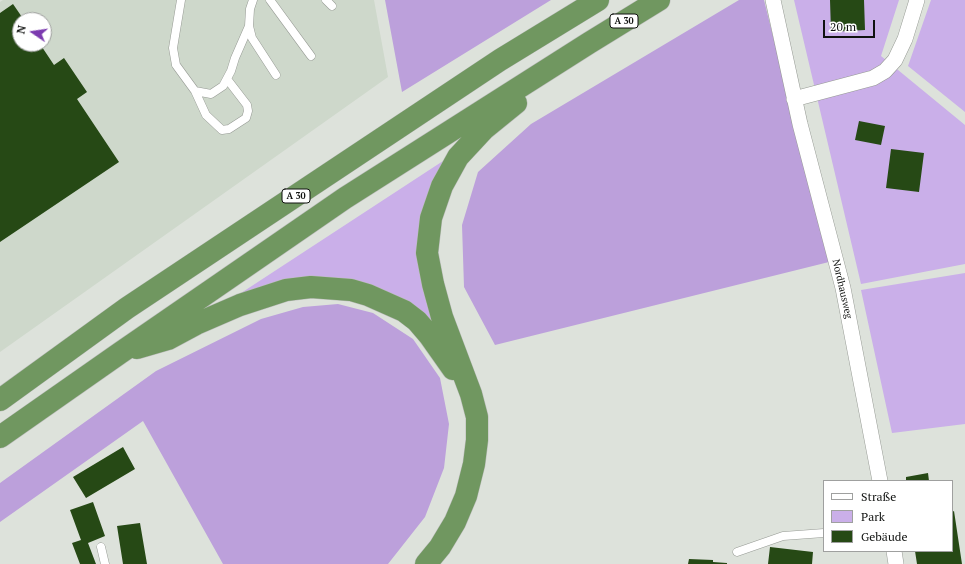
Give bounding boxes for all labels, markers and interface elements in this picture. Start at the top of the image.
north arrow [12,12,52,52]
scale bar [825,12,877,38]
road number: A 30 [610,14,638,28]
text: 20 m [830,19,856,34]
text: N [14,24,29,35]
road number: A 30 [282,189,310,203]
street label: Nordhausweg [829,258,855,320]
legend [823,480,953,552]
text: Straße [861,489,896,504]
text: Park [861,509,885,524]
text: Gebäude [861,529,907,544]

